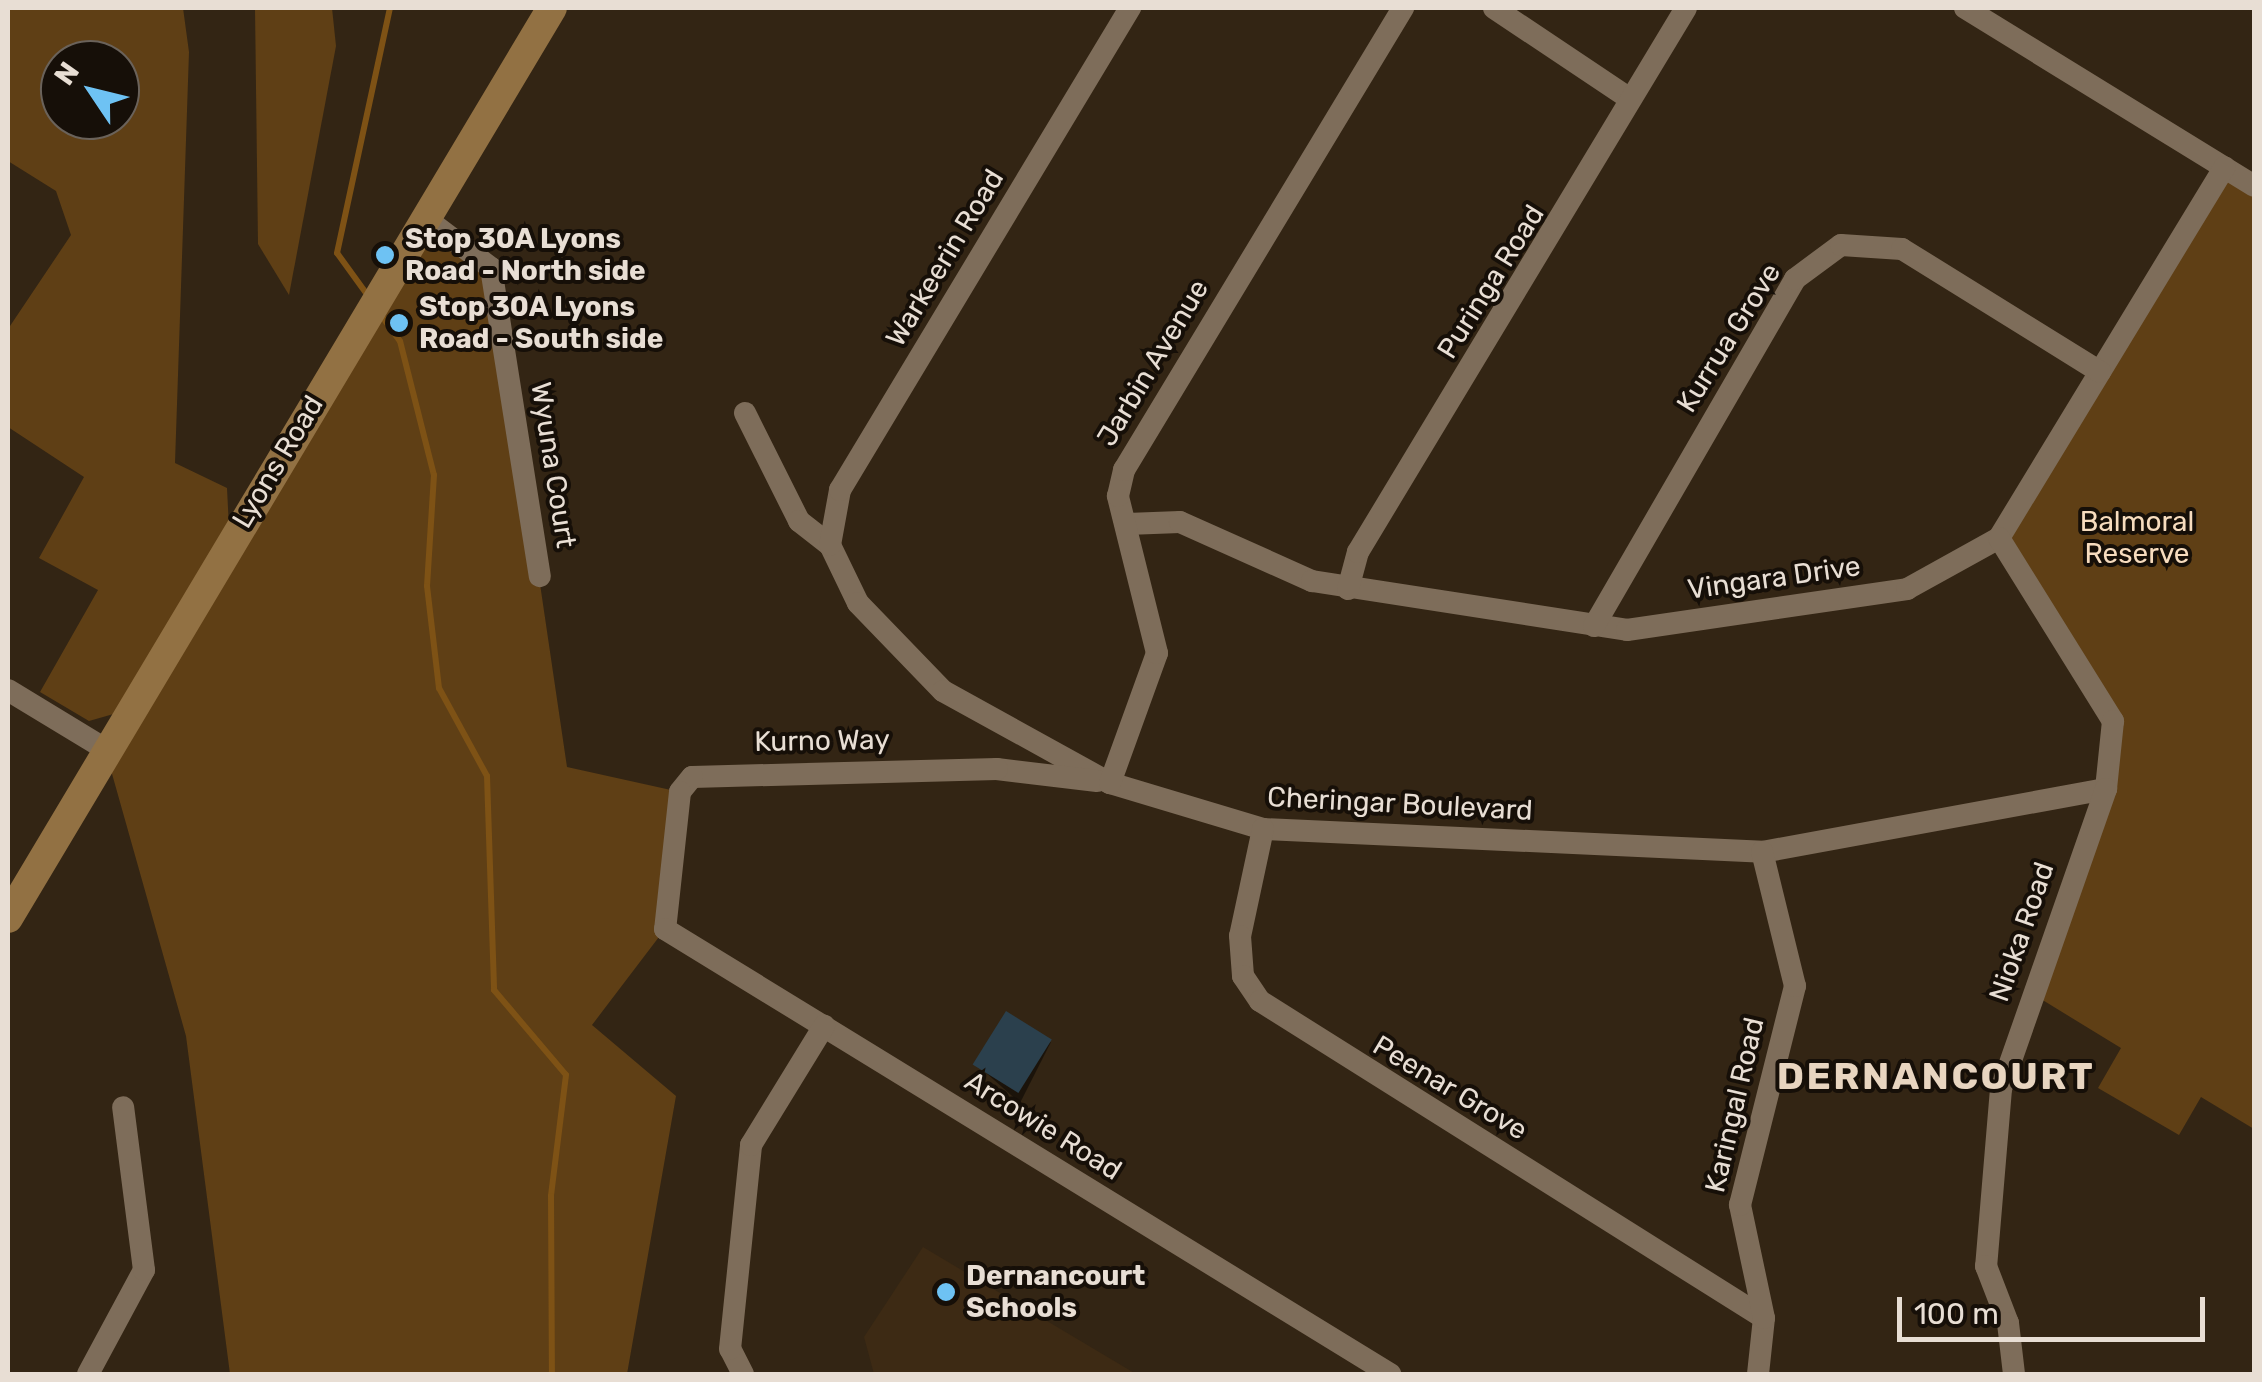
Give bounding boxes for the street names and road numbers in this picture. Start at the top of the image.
street label: Warkeerin Road [879,163,1011,353]
street label: Puringa Road [1430,199,1552,365]
street label: Kurrua Grove [1670,257,1788,419]
street label: Jarbin Avenue [1090,273,1216,453]
street label: Wyuna Court [523,380,583,550]
street label: Lyons Road [225,390,331,534]
street label: Vingara Drive [1685,549,1863,607]
street label: Kurno Way [754,723,890,759]
street label: Cheringar Boulevard [1266,780,1534,828]
street label: Nioka Road [1982,858,2062,1006]
street label: Karingal Road [1699,1014,1771,1196]
street label: Peenar Grove [1366,1029,1534,1147]
street label: Arcowie Road [958,1064,1128,1188]

